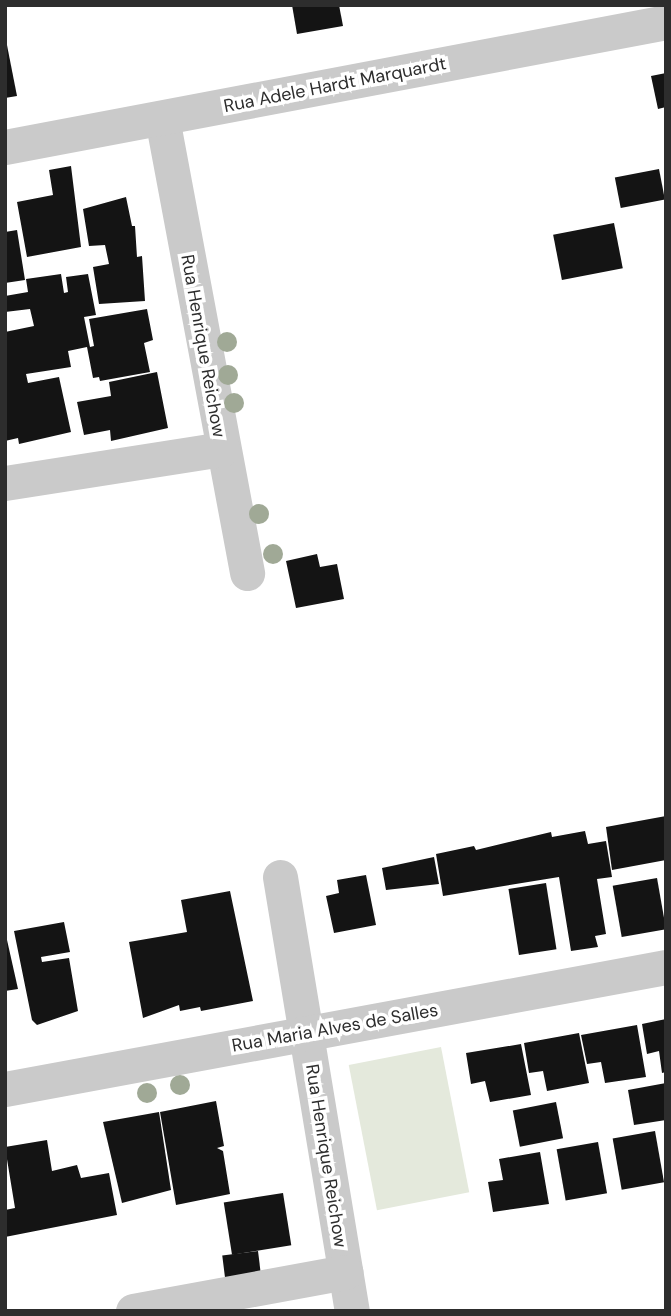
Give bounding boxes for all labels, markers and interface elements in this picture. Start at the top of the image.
street label: Rua Adele Hardt Marquardt [222,53,448,117]
street label: Rua Henrique Reichow [176,253,230,439]
street label: Rua Maria Alves de Salles [230,999,440,1057]
street label: Rua Henrique Reichow [301,1063,351,1249]

